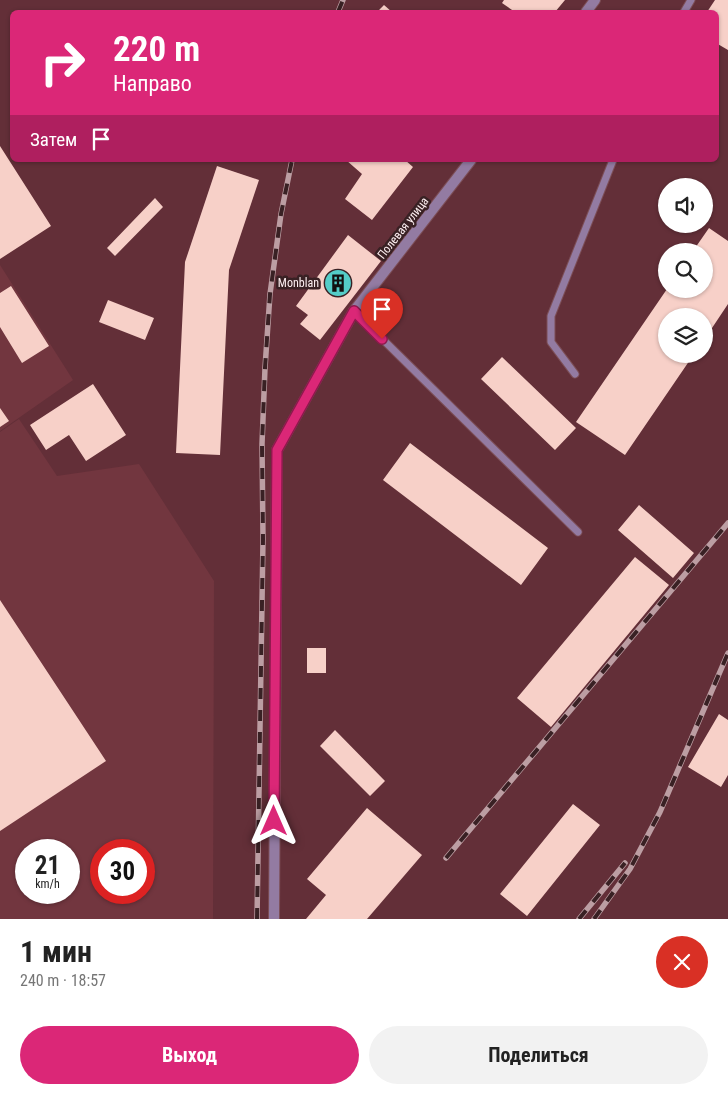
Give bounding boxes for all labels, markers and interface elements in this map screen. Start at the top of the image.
text: 220 m [113,29,200,70]
icon: right [30,30,95,95]
text: Направо [113,71,192,96]
icon: arrive [87,125,115,153]
text: Затем [30,128,77,151]
map controls [658,178,713,363]
button: sound [658,178,713,233]
street label: Полевая улица [375,194,432,262]
button: search [658,243,713,298]
building icon: Monblan [323,268,353,298]
place label: Monblan [278,276,319,290]
pin [361,288,403,339]
icon: arrive [368,295,396,323]
button: layers [658,308,713,363]
position arrow [247,794,299,846]
speed limit sign: 30 [90,839,155,904]
text: 21 [35,851,60,880]
text: km/h [35,877,60,891]
text: 1 мин [20,934,92,969]
button: close [656,936,708,988]
text: 240 m · 18:57 [20,971,106,990]
button: Выход [20,1026,359,1084]
button: Поделиться [369,1026,708,1084]

